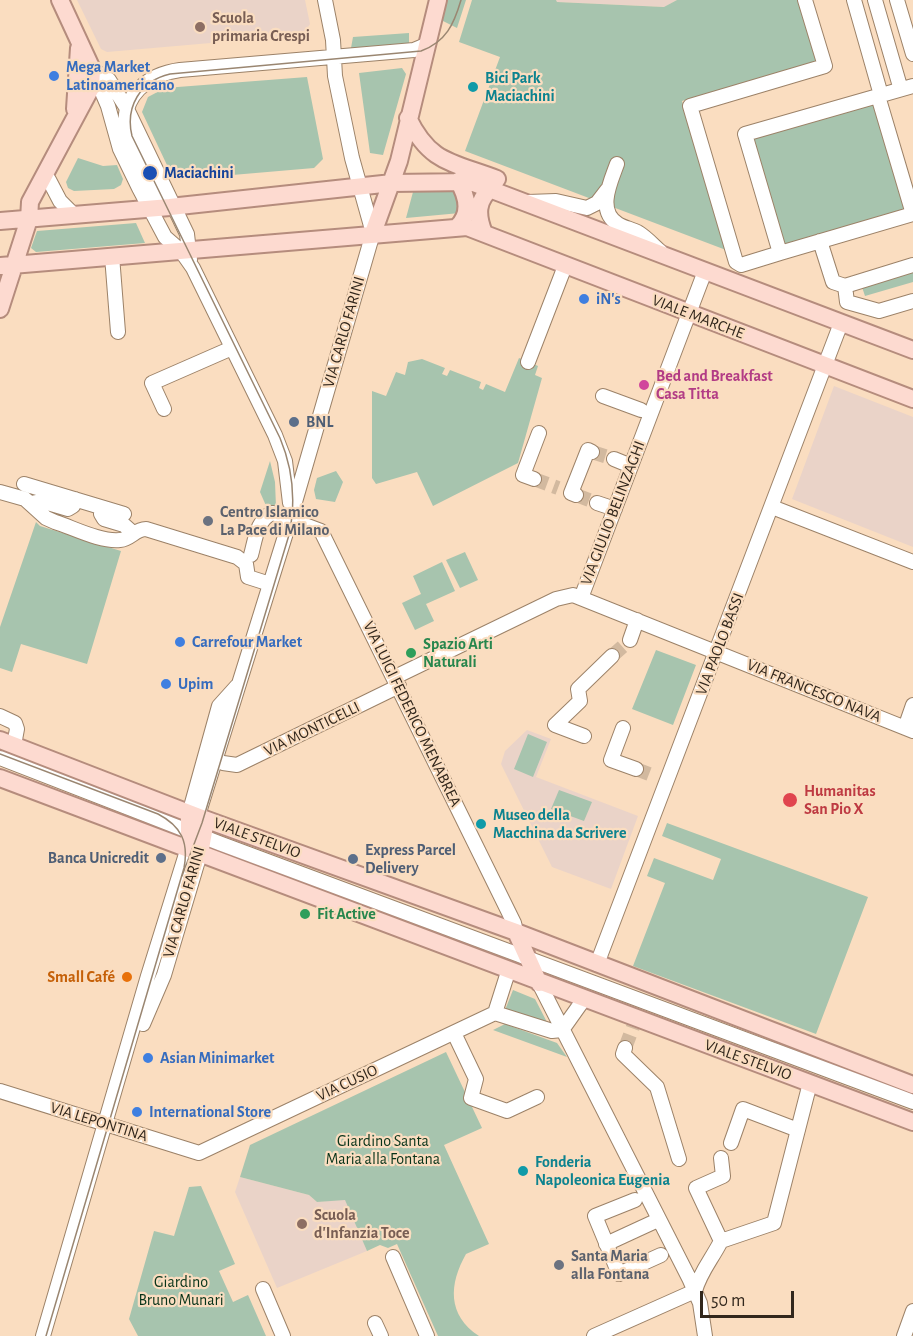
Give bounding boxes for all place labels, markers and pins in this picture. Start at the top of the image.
place label: Scuola primaria Crespi [212,8,310,46]
marker: Scuola primaria Crespi [193,20,207,34]
place label: Mega Market Latinoamericano [66,57,174,95]
place label: Bici Park Maciachini [485,68,555,106]
marker: Mega Market Latinoamericano [47,69,61,83]
marker: Bici Park Maciachini [466,80,480,94]
place label: Maciachini [164,163,234,183]
marker: Maciachini [141,164,159,182]
place label: iN's [596,289,621,309]
marker: iN's [577,292,591,306]
place label: Bed and Breakfast Casa Titta [656,366,773,404]
marker: Bed and Breakfast Casa Titta [637,378,651,392]
place label: BNL [306,412,333,432]
marker: BNL [287,415,301,429]
place label: Centro Islamico La Pace di Milano [220,502,329,540]
marker: Centro Islamico La Pace di Milano [201,514,215,528]
place label: Carrefour Market [192,632,302,652]
place label: Spazio Arti Naturali [423,634,493,672]
marker: Carrefour Market [173,635,187,649]
marker: Spazio Arti Naturali [404,646,418,660]
place label: Upim [178,674,213,694]
marker: Upim [159,677,173,691]
place label: Humanitas San Pio X [804,781,876,819]
marker: Humanitas San Pio X [781,791,799,809]
place label: Museo della Macchina da Scrivere [493,805,626,843]
marker: Museo della Macchina da Scrivere [474,817,488,831]
place label: Express Parcel Delivery [365,840,456,878]
place label: Banca Unicredit [48,848,149,868]
marker: Banca Unicredit [154,851,168,865]
marker: Express Parcel Delivery [346,852,360,866]
place label: Fit Active [317,904,376,924]
marker: Fit Active [298,907,312,921]
place label: Small Café [47,967,115,987]
marker: Small Café [120,970,134,984]
place label: Asian Minimarket [160,1048,275,1068]
marker: Asian Minimarket [141,1051,155,1065]
place label: International Store [149,1102,271,1122]
marker: International Store [130,1105,144,1119]
place label: Fonderia Napoleonica Eugenia [535,1152,670,1190]
marker: Fonderia Napoleonica Eugenia [516,1164,530,1178]
place label: Scuola d'Infanzia Toce [314,1205,410,1243]
marker: Scuola d'Infanzia Toce [295,1217,309,1231]
place label: Santa Maria alla Fontana [571,1246,650,1284]
marker: Santa Maria alla Fontana [552,1258,566,1272]

